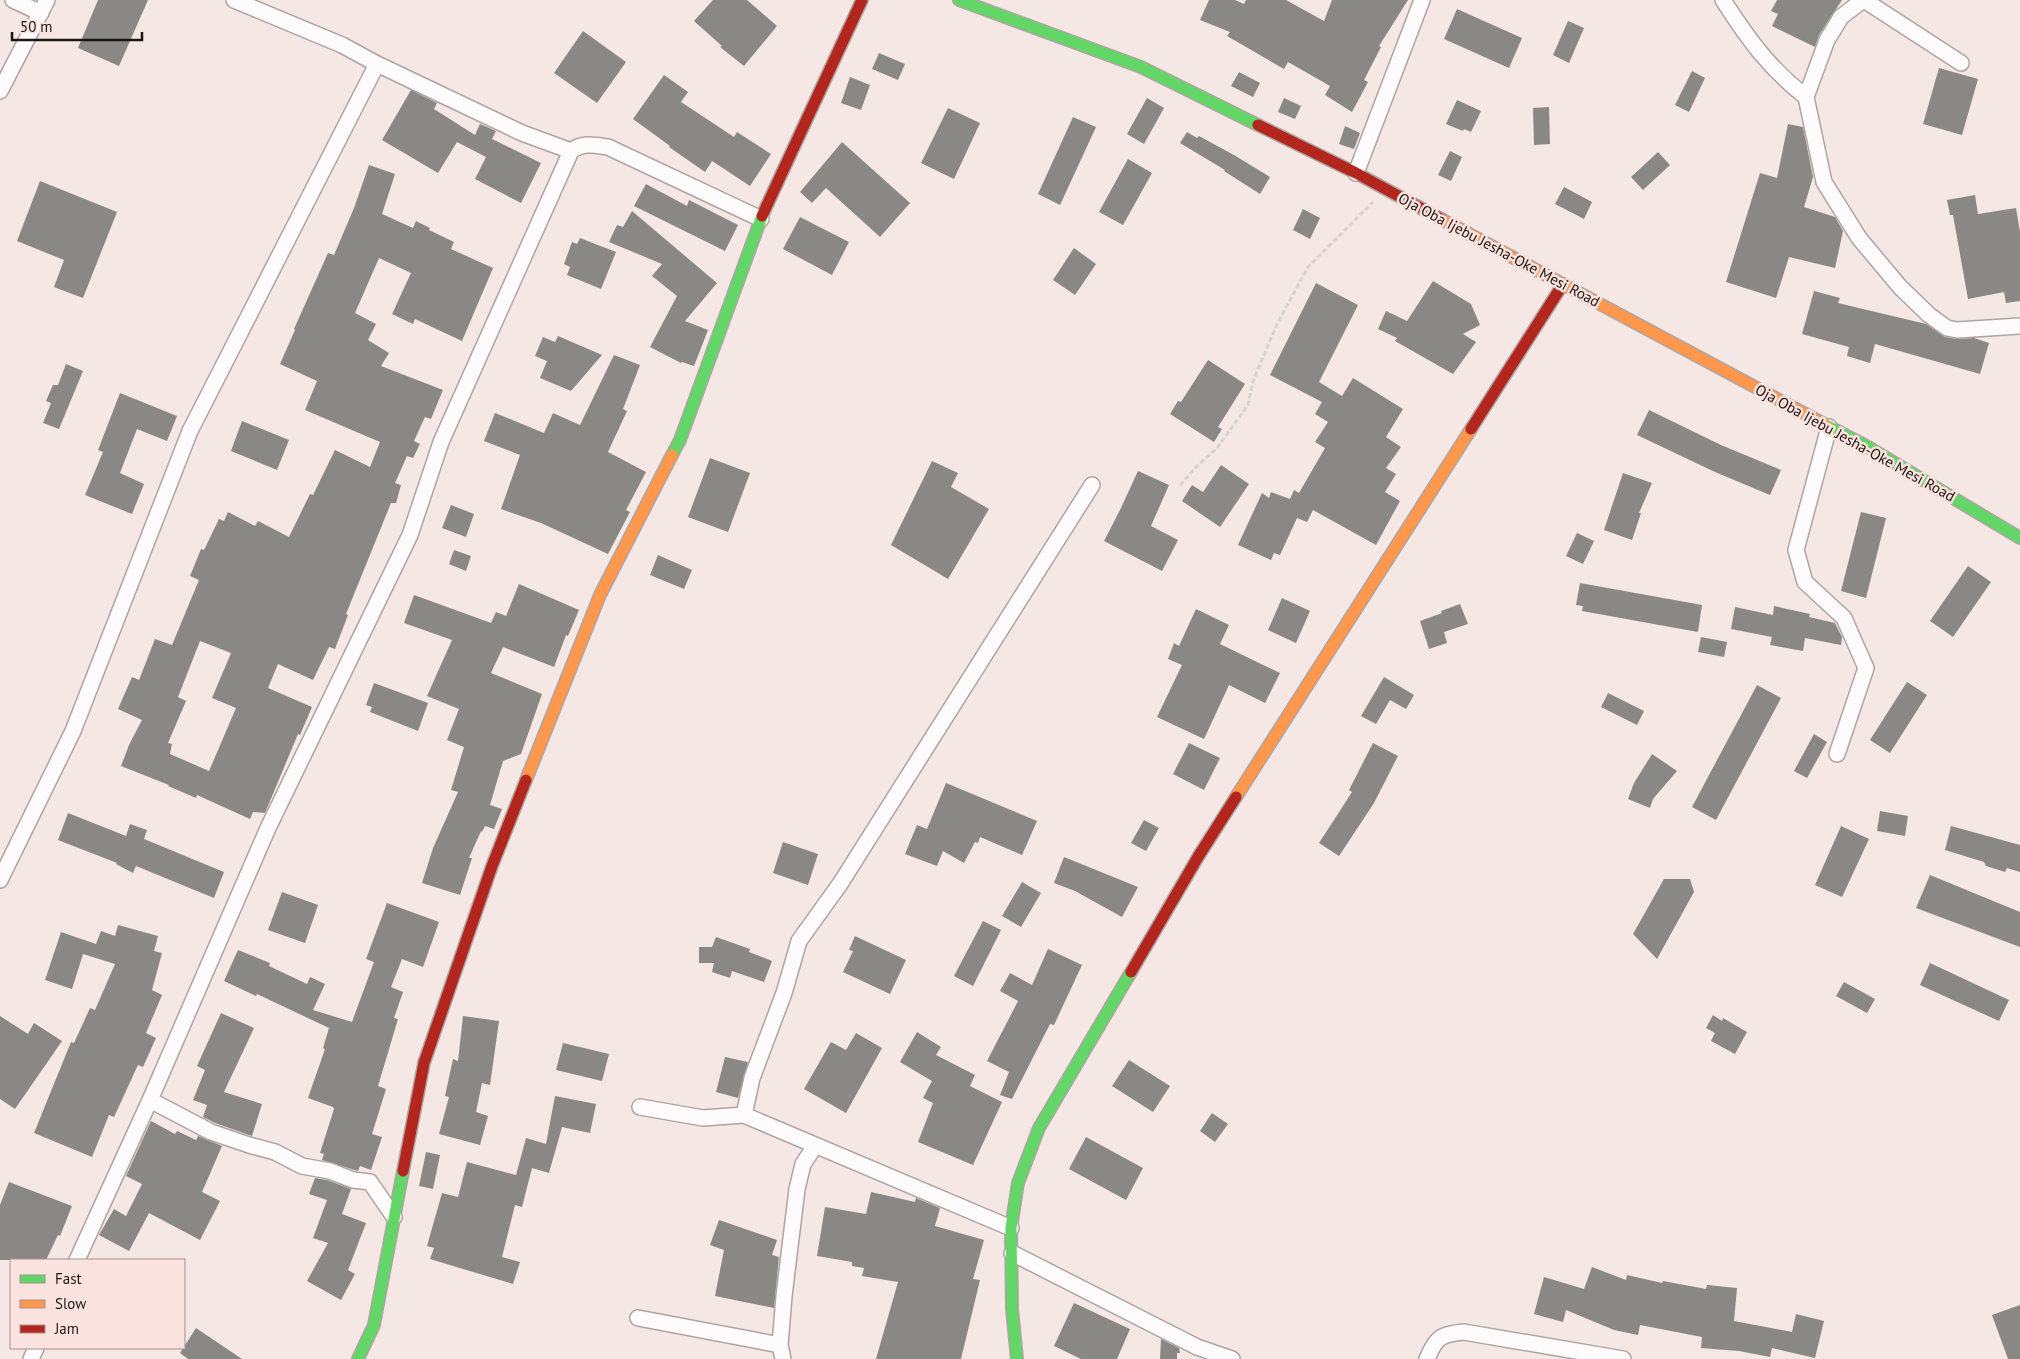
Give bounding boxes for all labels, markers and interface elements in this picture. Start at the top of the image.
scale bar [12,10,142,42]
text: 50 m [20,17,53,36]
street label: Oja Oba Ijebu Jesha-Oke Mesi Road [1395,188,1603,311]
street label: Oja Oba Ijebu Jesha-Oke Mesi Road [1752,380,1958,506]
legend [10,1259,185,1349]
text: Fast [55,1269,82,1288]
text: Slow [55,1294,86,1313]
text: Jam [54,1319,79,1338]

